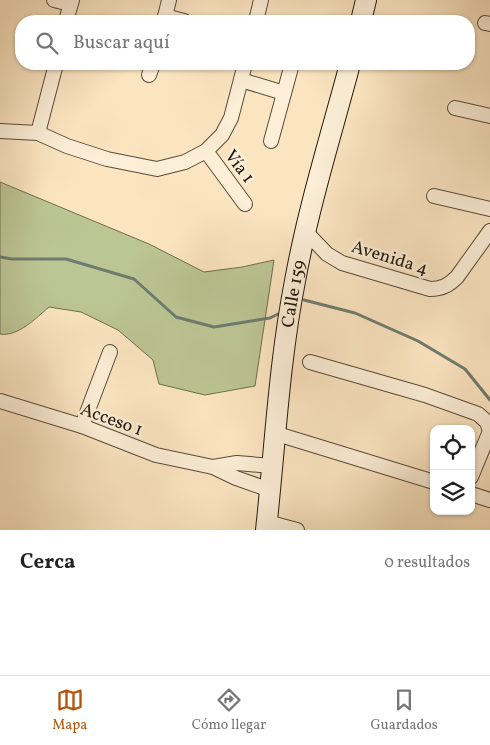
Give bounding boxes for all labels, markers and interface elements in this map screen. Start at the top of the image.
search box [15,15,475,70]
icon: search [33,29,61,57]
text: Buscar aquí [73,30,170,56]
street label: Vía 1 [218,145,260,189]
street label: Avenida 4 [348,235,431,282]
street label: Calle 159 [276,258,313,329]
street label: Acceso 1 [77,398,146,443]
map controls [430,425,475,515]
button: locate [430,425,475,470]
button: layers [430,470,475,515]
text: Cerca [20,548,75,577]
text: 0 resultados [384,552,470,574]
tab: Mapa [52,686,87,735]
tab: Cómo llegar [192,686,266,735]
tab: Guardados [371,686,438,735]

